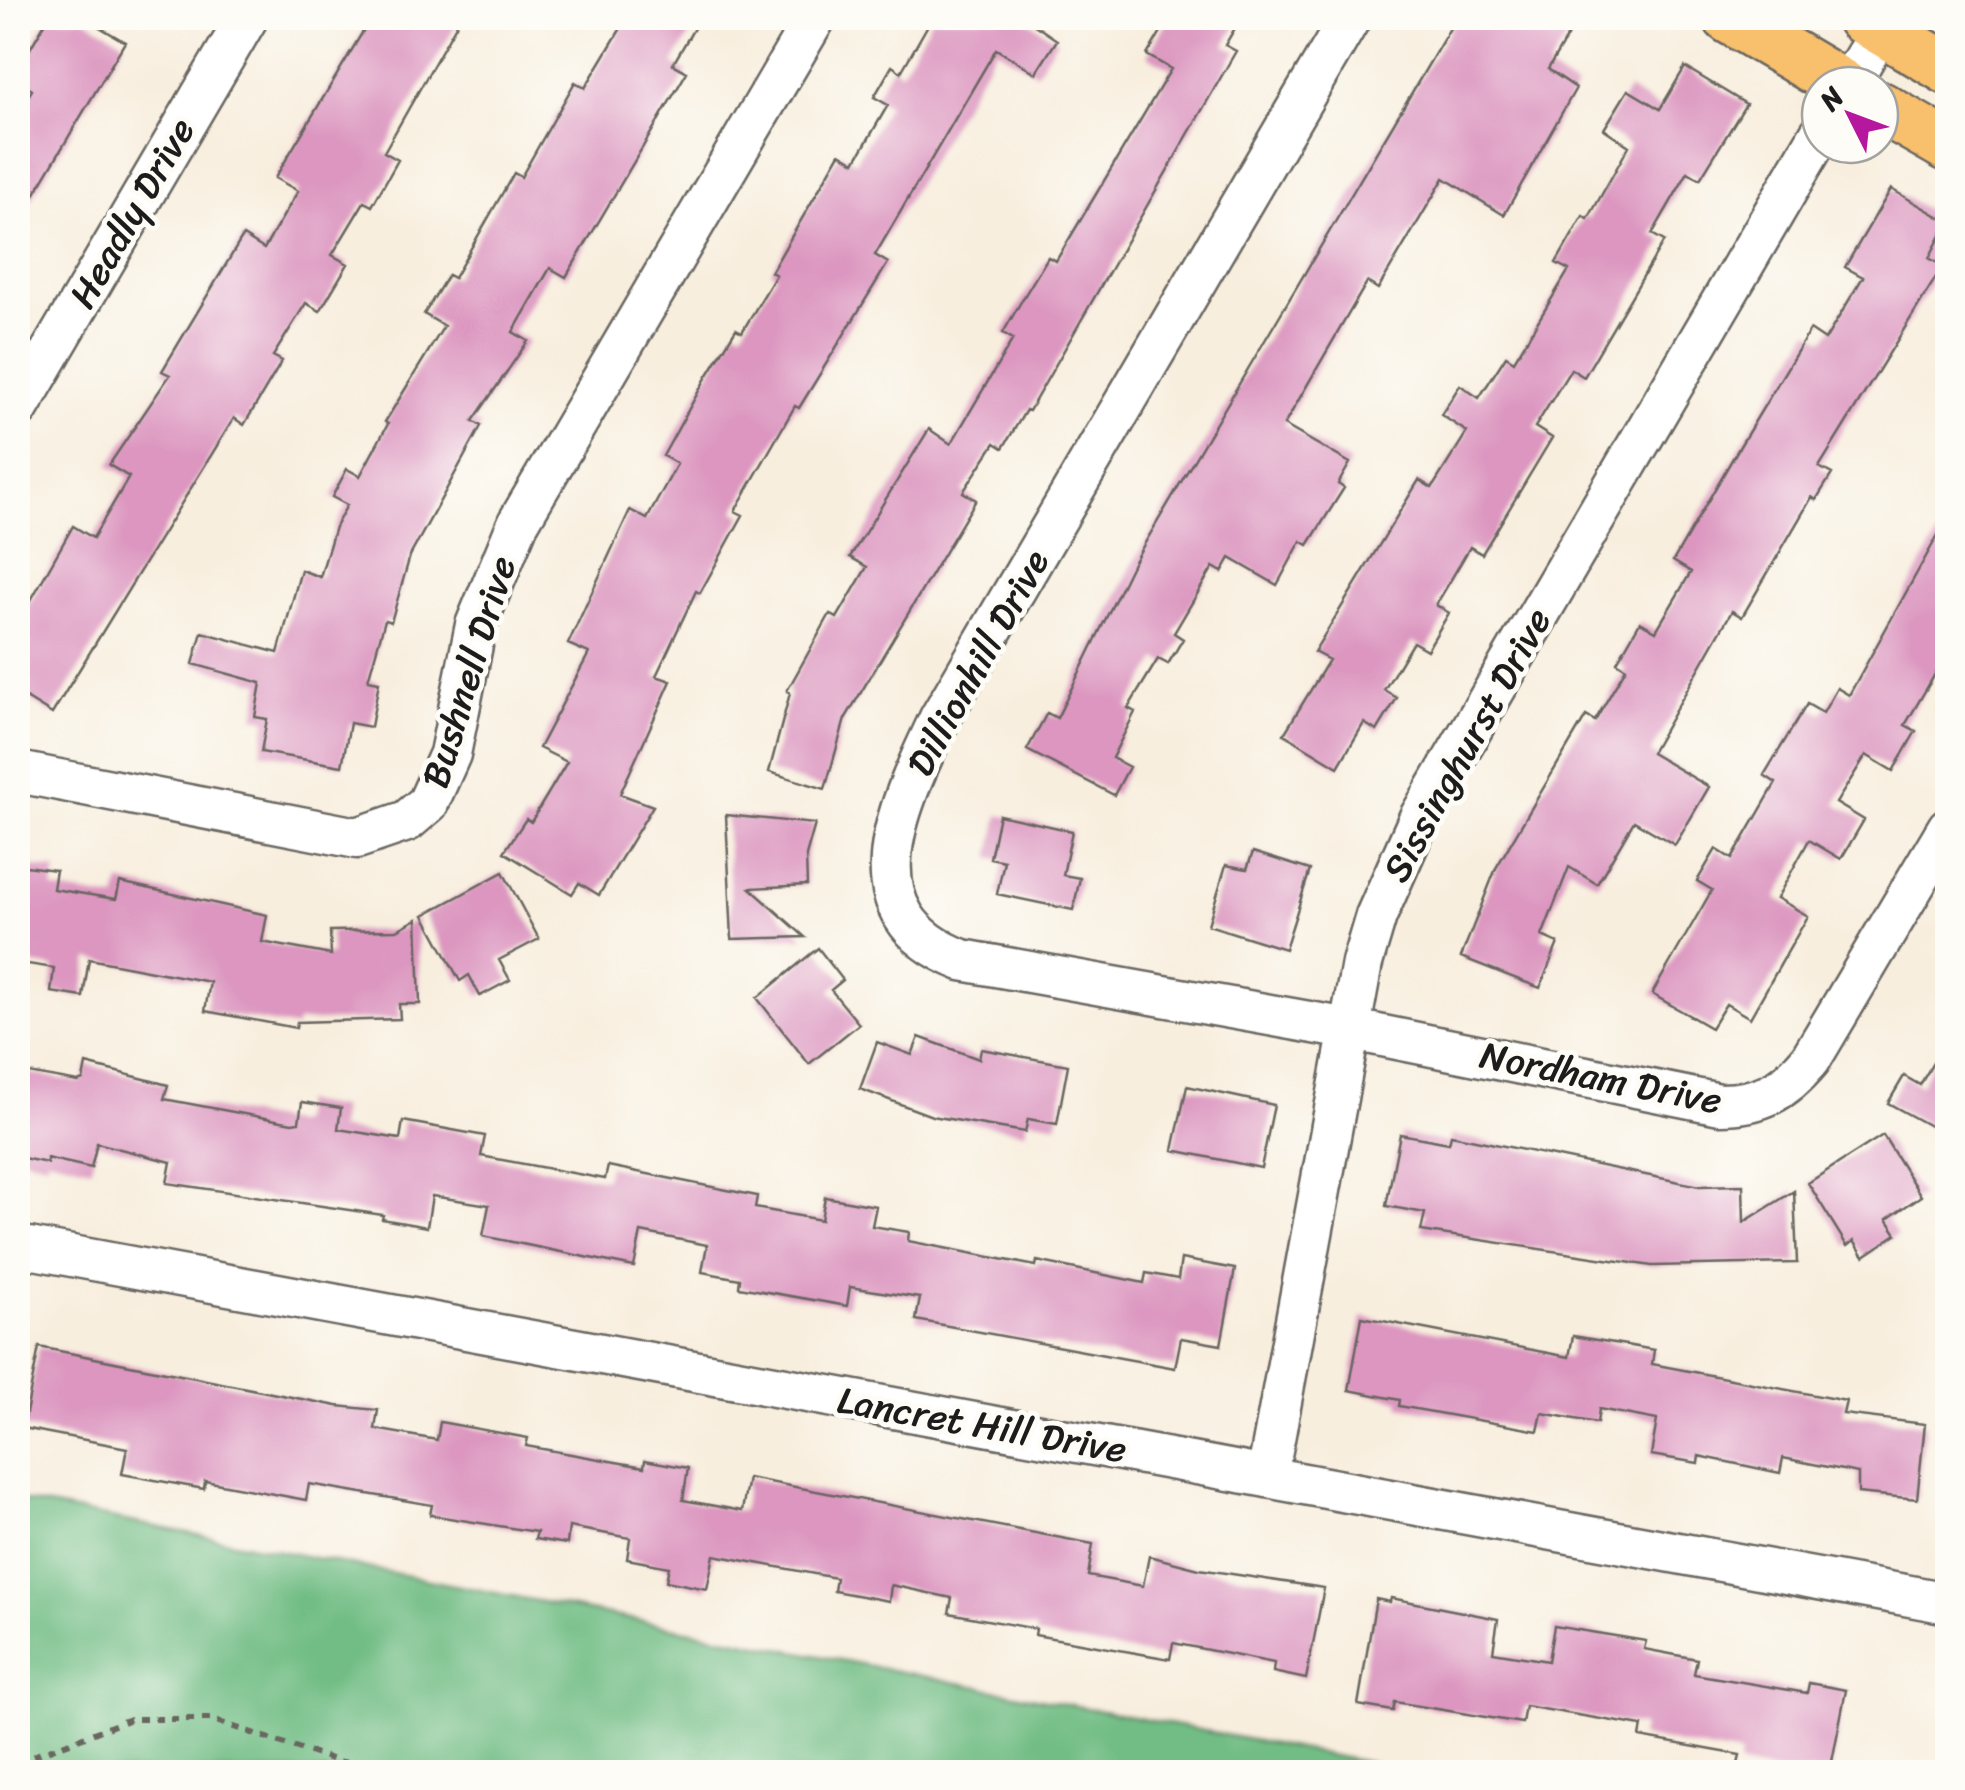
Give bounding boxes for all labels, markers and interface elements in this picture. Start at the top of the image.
north arrow [1800,65,1900,165]
text: N [1806,75,1857,123]
street label: Headly Drive [50,105,214,321]
street label: Dillionhill Drive [888,537,1068,789]
street label: Bushnell Drive [402,548,536,796]
street label: Sissinghurst Drive [1364,595,1570,895]
street label: Nordham Drive [1474,1022,1728,1134]
street label: Lancret Hill Drive [832,1367,1132,1483]

